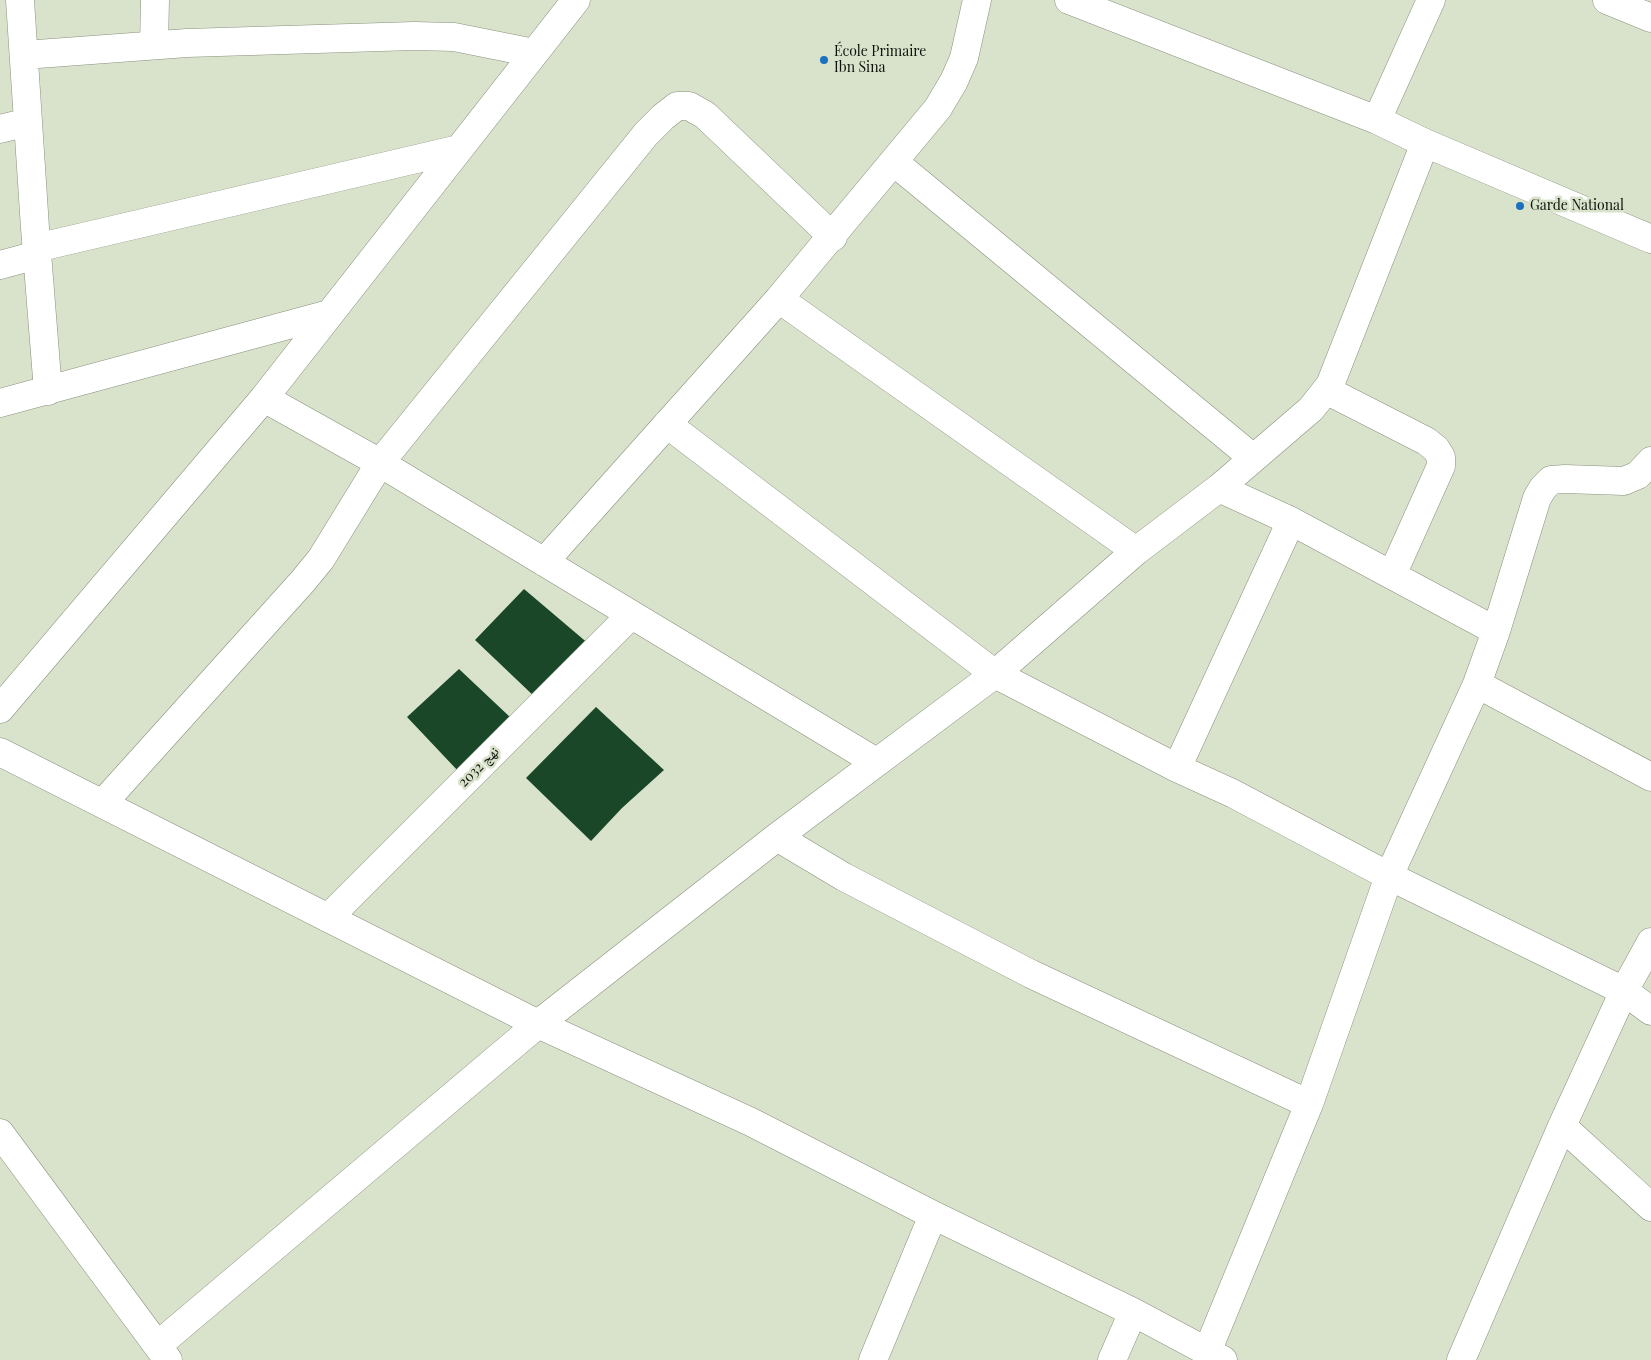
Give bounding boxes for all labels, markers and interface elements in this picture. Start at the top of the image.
place label: École Primaire Ibn Sina [834,44,926,76]
marker: École Primaire Ibn Sina [818,54,830,66]
place label: Garde National [1530,198,1624,214]
marker: Garde National [1514,200,1526,212]
street label: نهج 2032 [455,743,503,791]

